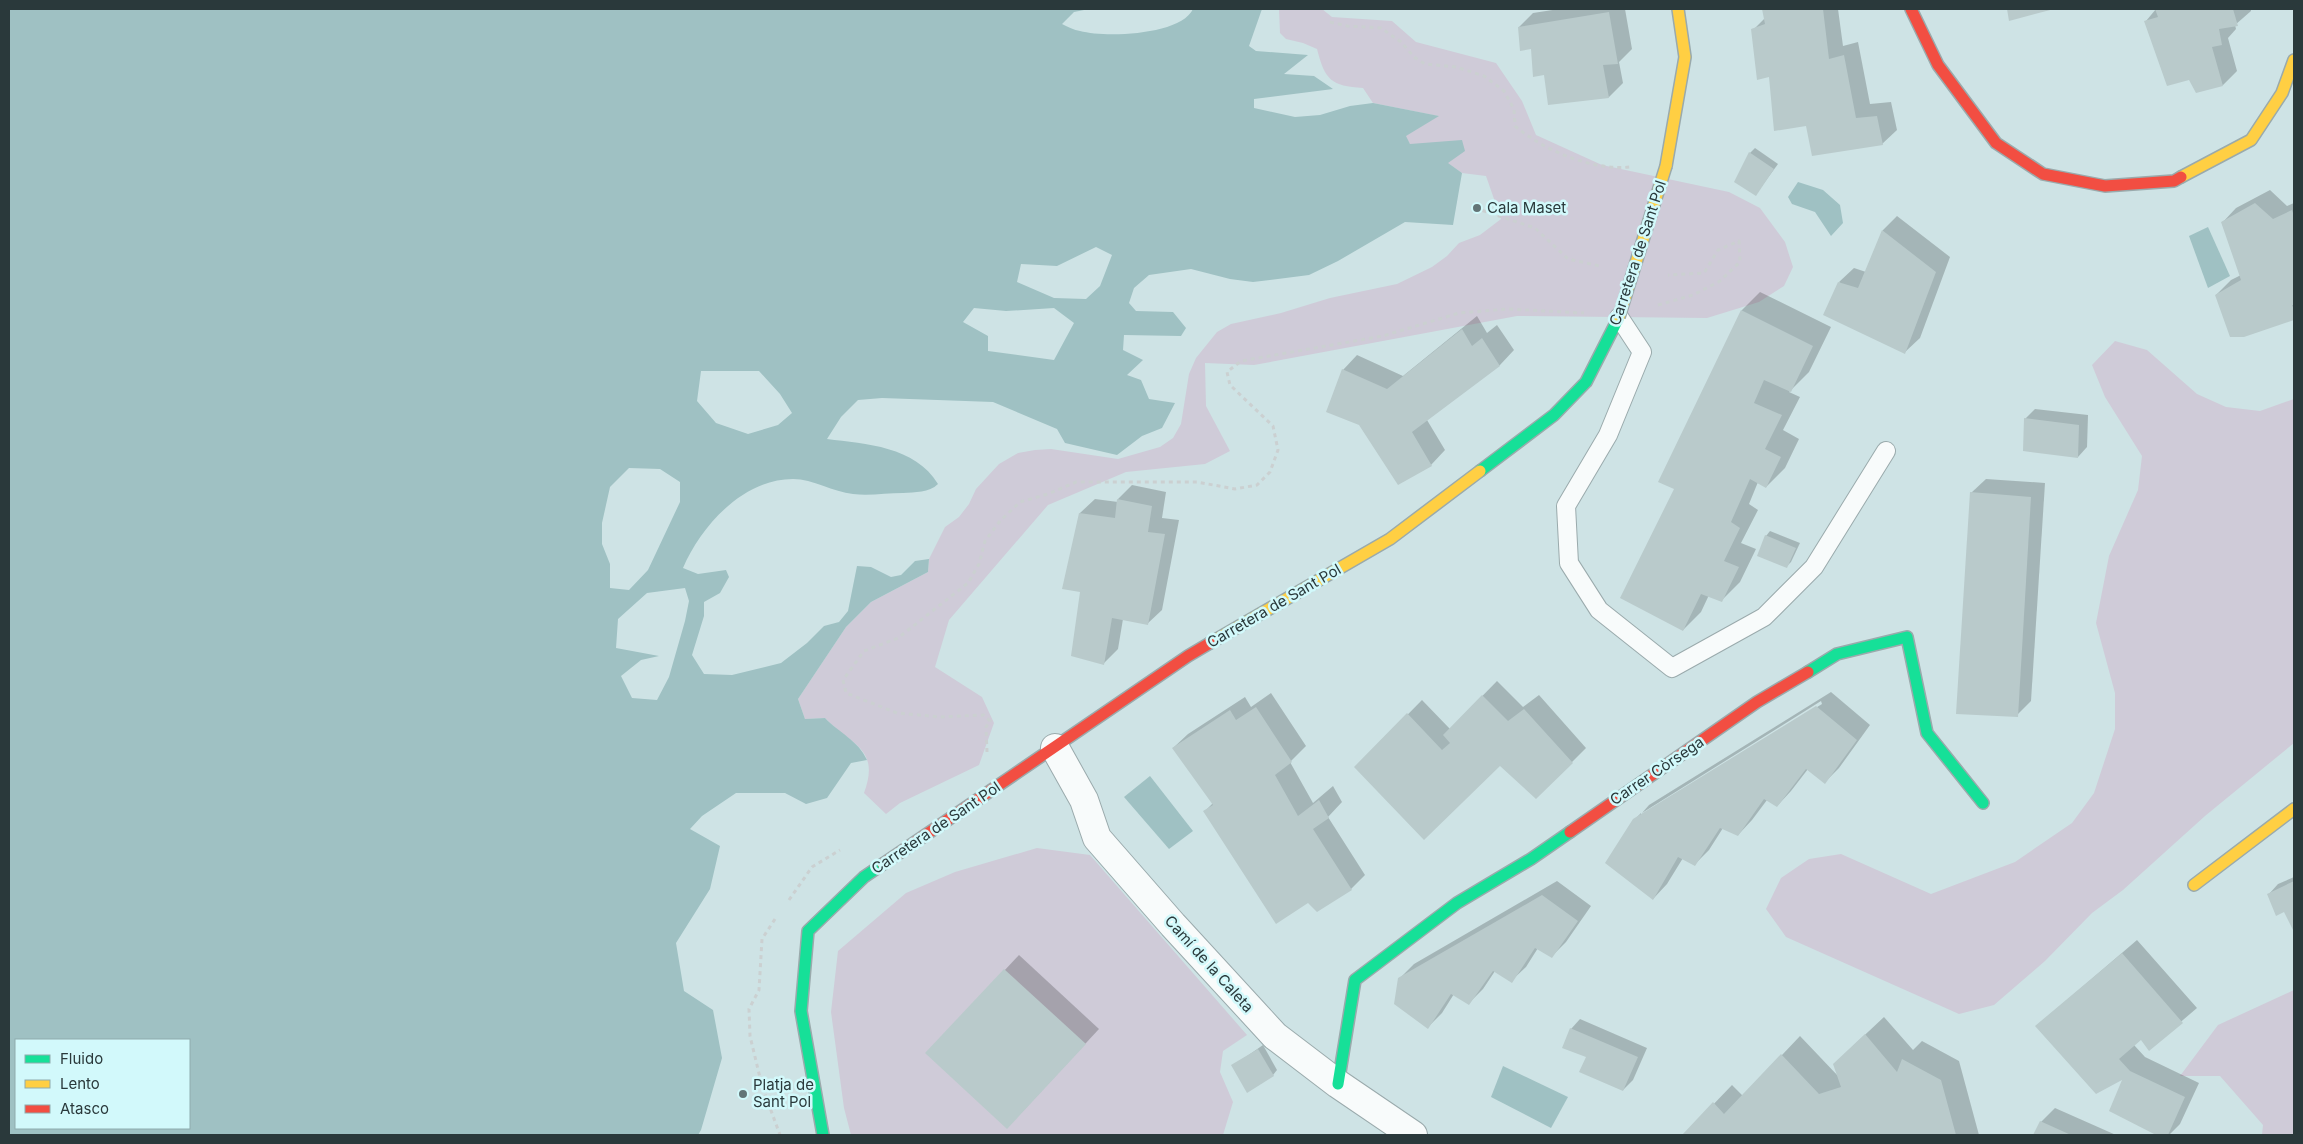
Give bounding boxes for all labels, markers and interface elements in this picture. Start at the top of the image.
street label: Carretera de Sant Pol [1605,178,1670,328]
place label: Cala Maset [1487,198,1566,217]
marker: Cala Maset [1471,202,1483,214]
street label: Carretera de Sant Pol [1203,559,1344,652]
street label: Carrer Còrsega [1606,732,1707,809]
street label: Carretera de Sant Pol [868,777,1004,878]
street label: Camí de la Caleta [1161,911,1258,1016]
legend [15,1039,190,1129]
text: Fluido [60,1049,103,1068]
text: Lento [60,1074,100,1093]
place label: Platja de Sant Pol [753,1075,814,1111]
marker: Platja de Sant Pol [737,1088,749,1100]
text: Atasco [60,1099,109,1118]

